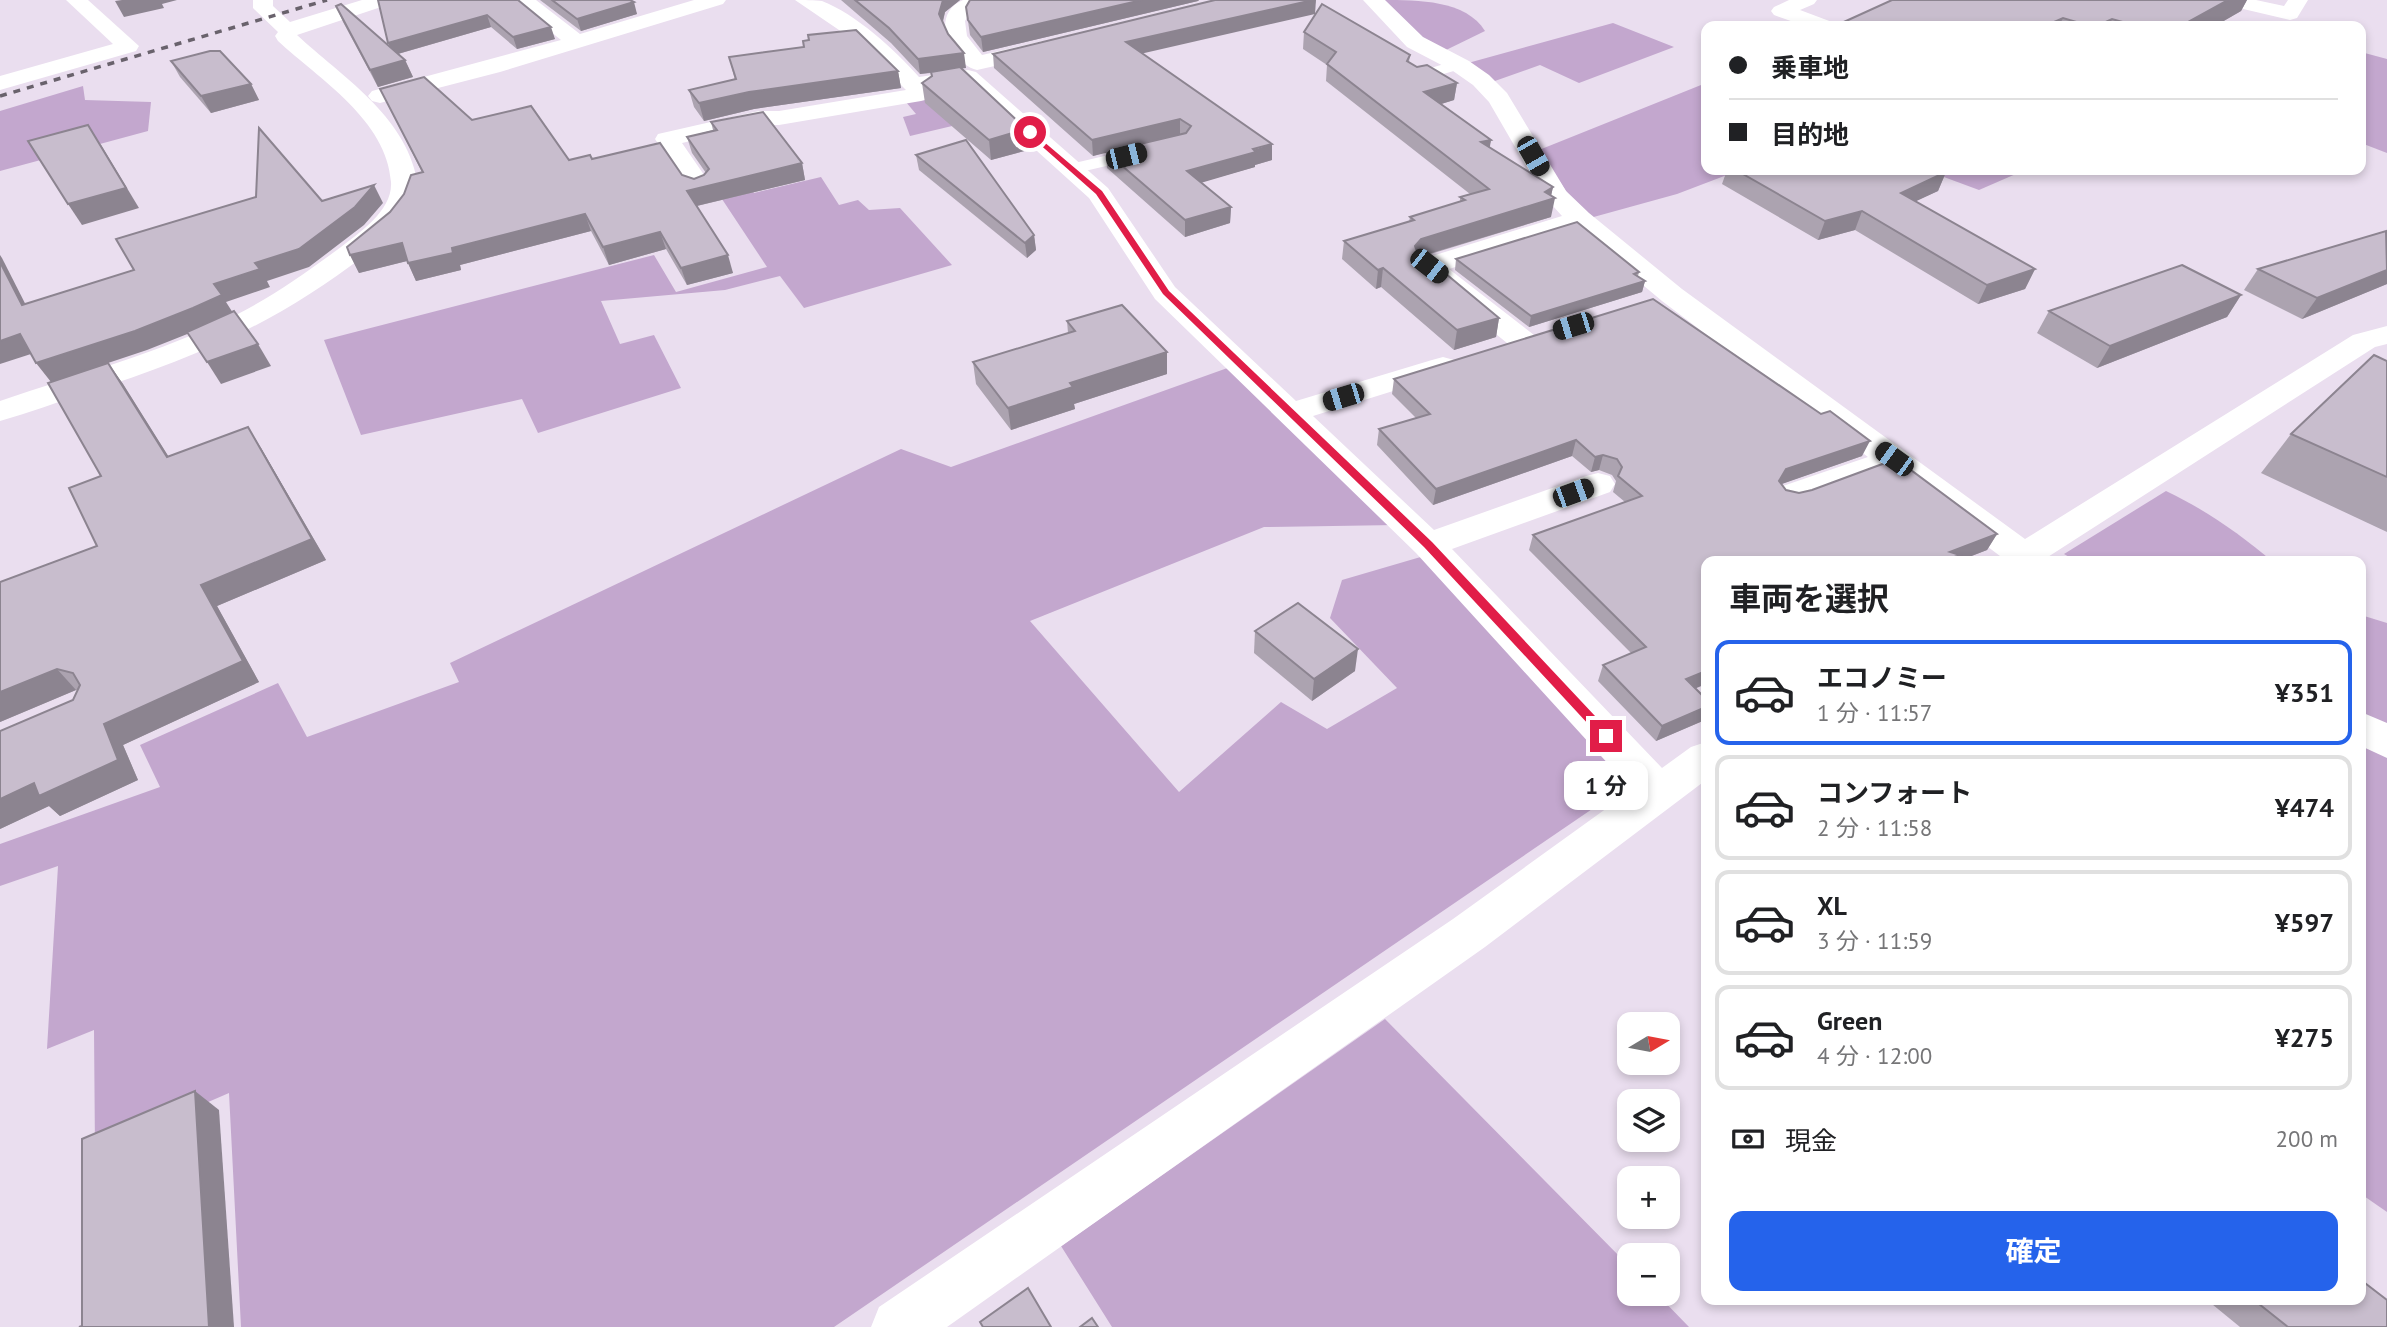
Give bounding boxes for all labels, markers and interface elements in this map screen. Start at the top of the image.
text: 乗車地 [1771,51,1849,84]
route start [1014,116,1046,148]
text: 目的地 [1771,118,1849,151]
car [1514,133,1553,179]
car [1104,141,1149,171]
car [1406,245,1453,287]
car [1550,310,1597,342]
car [1320,381,1367,413]
car [1871,438,1918,480]
car [1550,476,1597,510]
text: 車両を選択 [1729,577,1889,619]
icon: car [1733,661,1796,724]
text: エコノミー [1817,661,1947,694]
text: ¥351 [2275,676,2334,709]
text: 1 分 · 11:57 [1817,698,1932,727]
route end [1590,720,1622,752]
callout: 1 分 [1564,760,1648,810]
text: 1 分 [1585,771,1627,800]
icon: car [1733,776,1796,839]
text: コンフォート [1817,776,1972,809]
text: ¥474 [2275,791,2334,824]
text: 2 分 · 11:58 [1817,813,1932,842]
text: XL [1817,889,1847,922]
icon: car [1733,891,1796,954]
text: ¥597 [2275,906,2334,939]
text: 3 分 · 11:59 [1817,926,1932,955]
text: Green [1817,1004,1882,1037]
icon: car [1733,1006,1796,1069]
north arrow [1617,1012,1680,1074]
map controls [1617,1012,1680,1306]
text: ¥275 [2275,1021,2334,1054]
text: 4 分 · 12:00 [1817,1041,1932,1070]
button: layers [1617,1089,1680,1152]
icon: cash [1729,1120,1767,1158]
text: 現金 [1785,1124,1837,1157]
text: 200 m [2276,1124,2338,1153]
button: + [1617,1166,1680,1229]
button: 確定 [1729,1211,2338,1291]
button: − [1617,1243,1680,1306]

